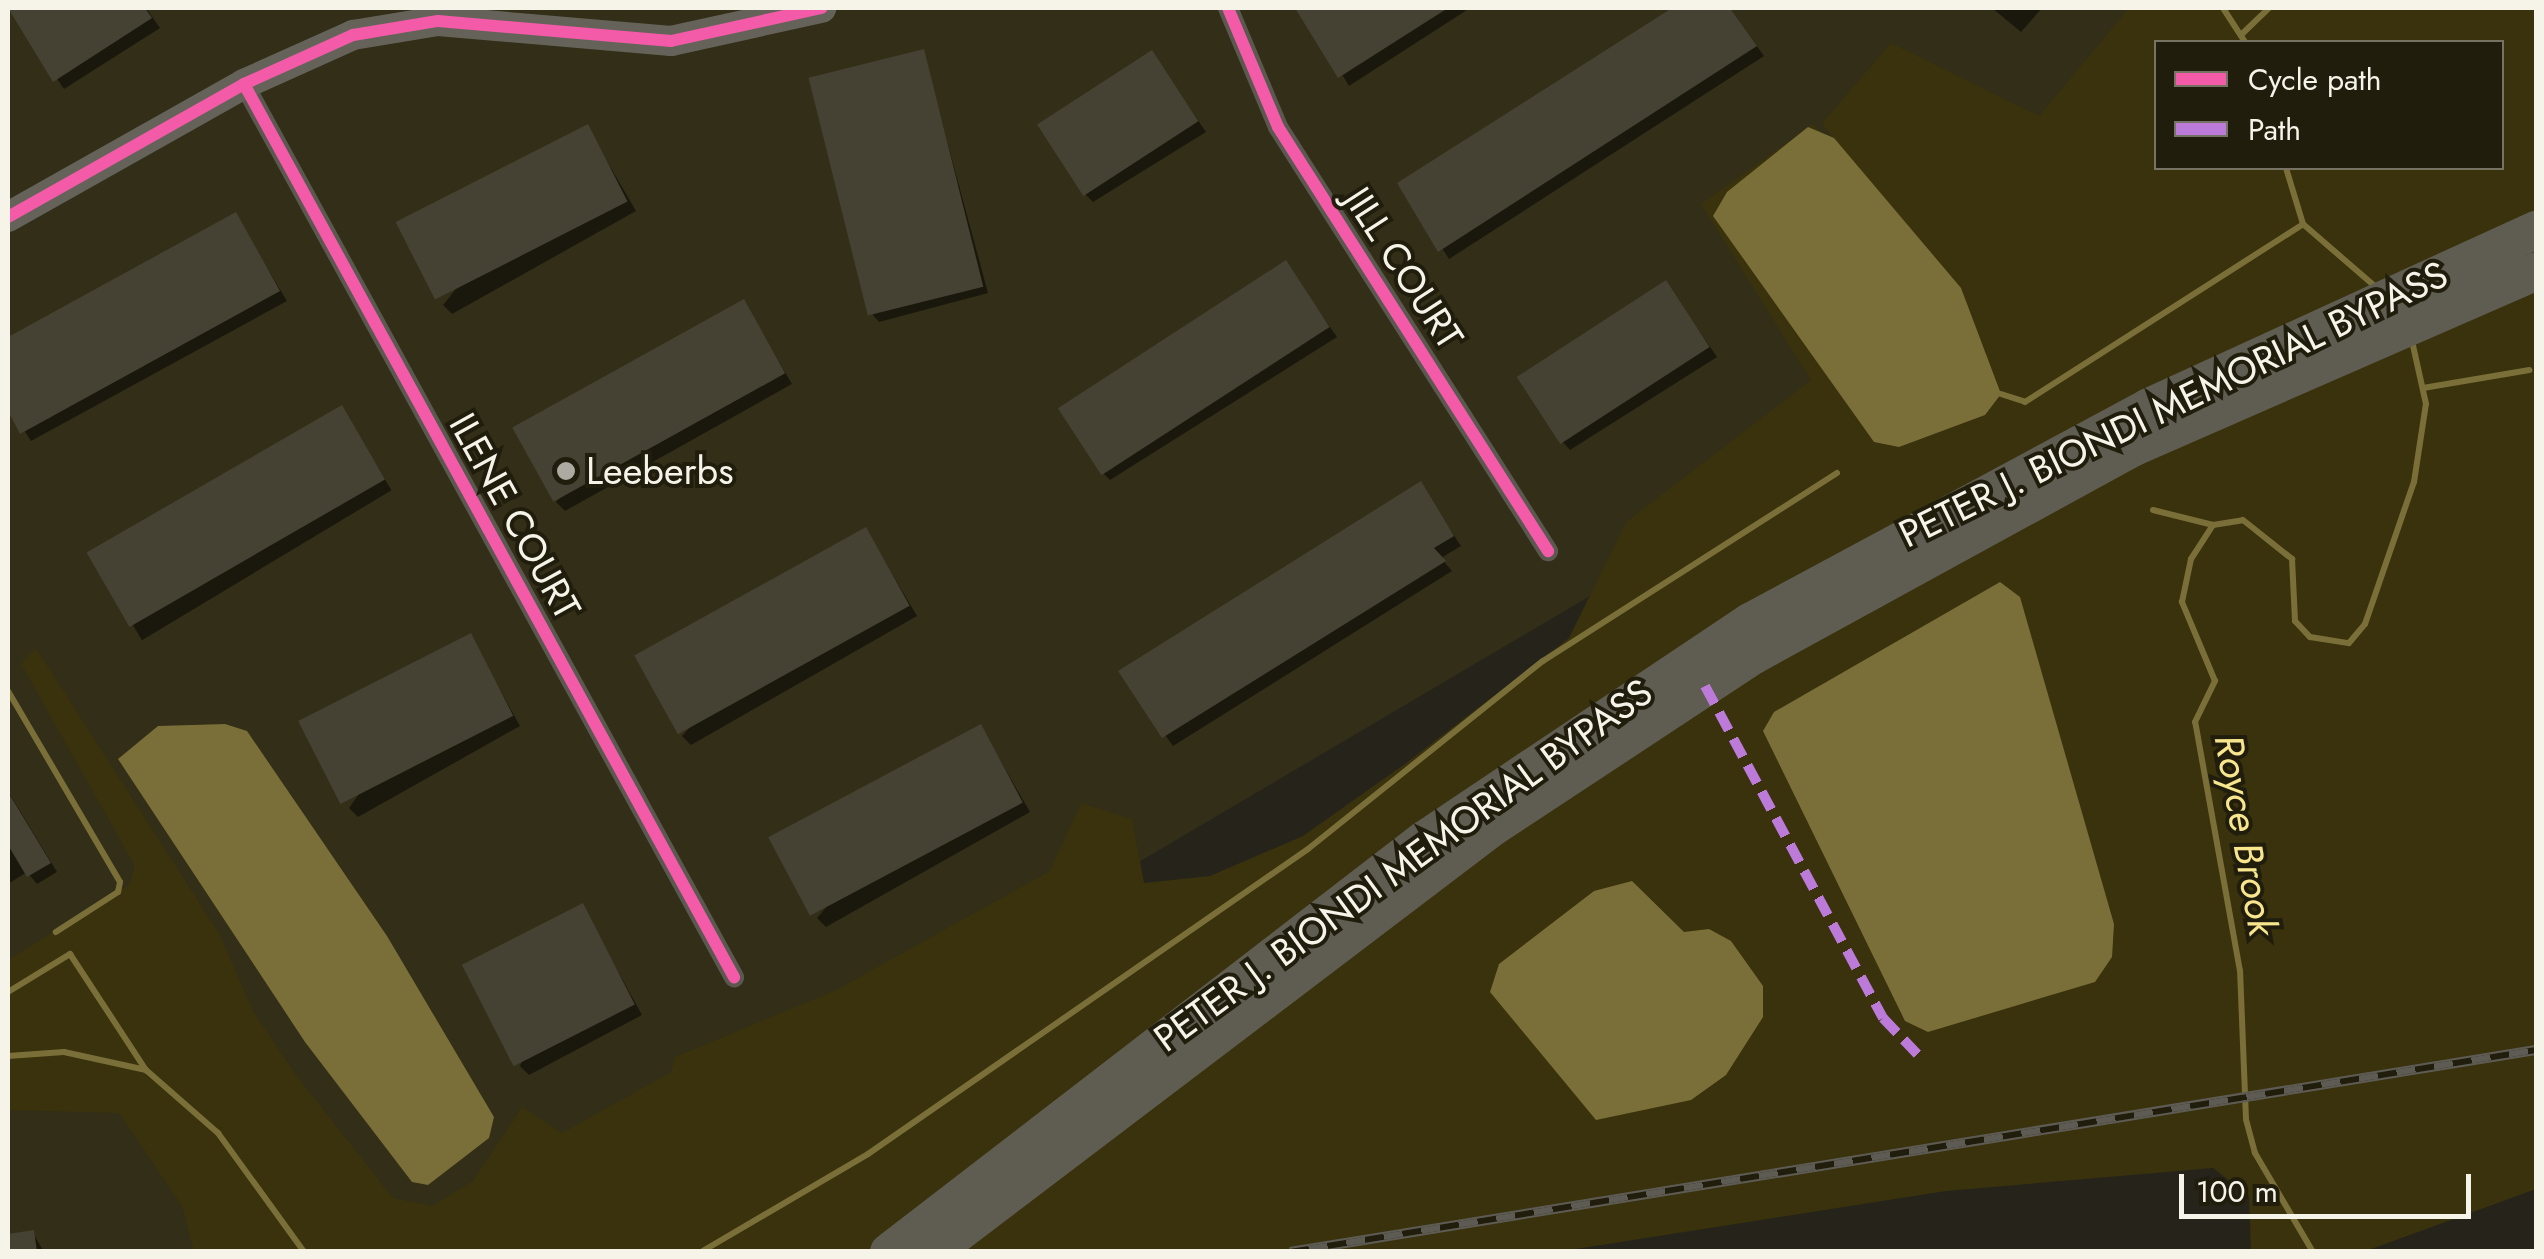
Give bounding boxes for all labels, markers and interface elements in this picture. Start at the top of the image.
legend [2154,40,2504,170]
text: Cycle path [2248,58,2381,101]
text: Path [2248,108,2301,151]
street label: JILL COURT [1335,179,1473,357]
street label: PETER J. BIONDI MEMORIAL BYPASS [1891,251,2455,557]
street label: ILENE COURT [440,405,590,627]
place label: Leeberbs [586,448,733,494]
marker: Leeberbs [555,460,577,482]
street label: PETER J. BIONDI MEMORIAL BYPASS [1145,669,1661,1061]
water label: Royce Brook [2205,731,2287,939]
scale bar [2184,1154,2476,1216]
text: 100 m [2196,1170,2278,1213]

